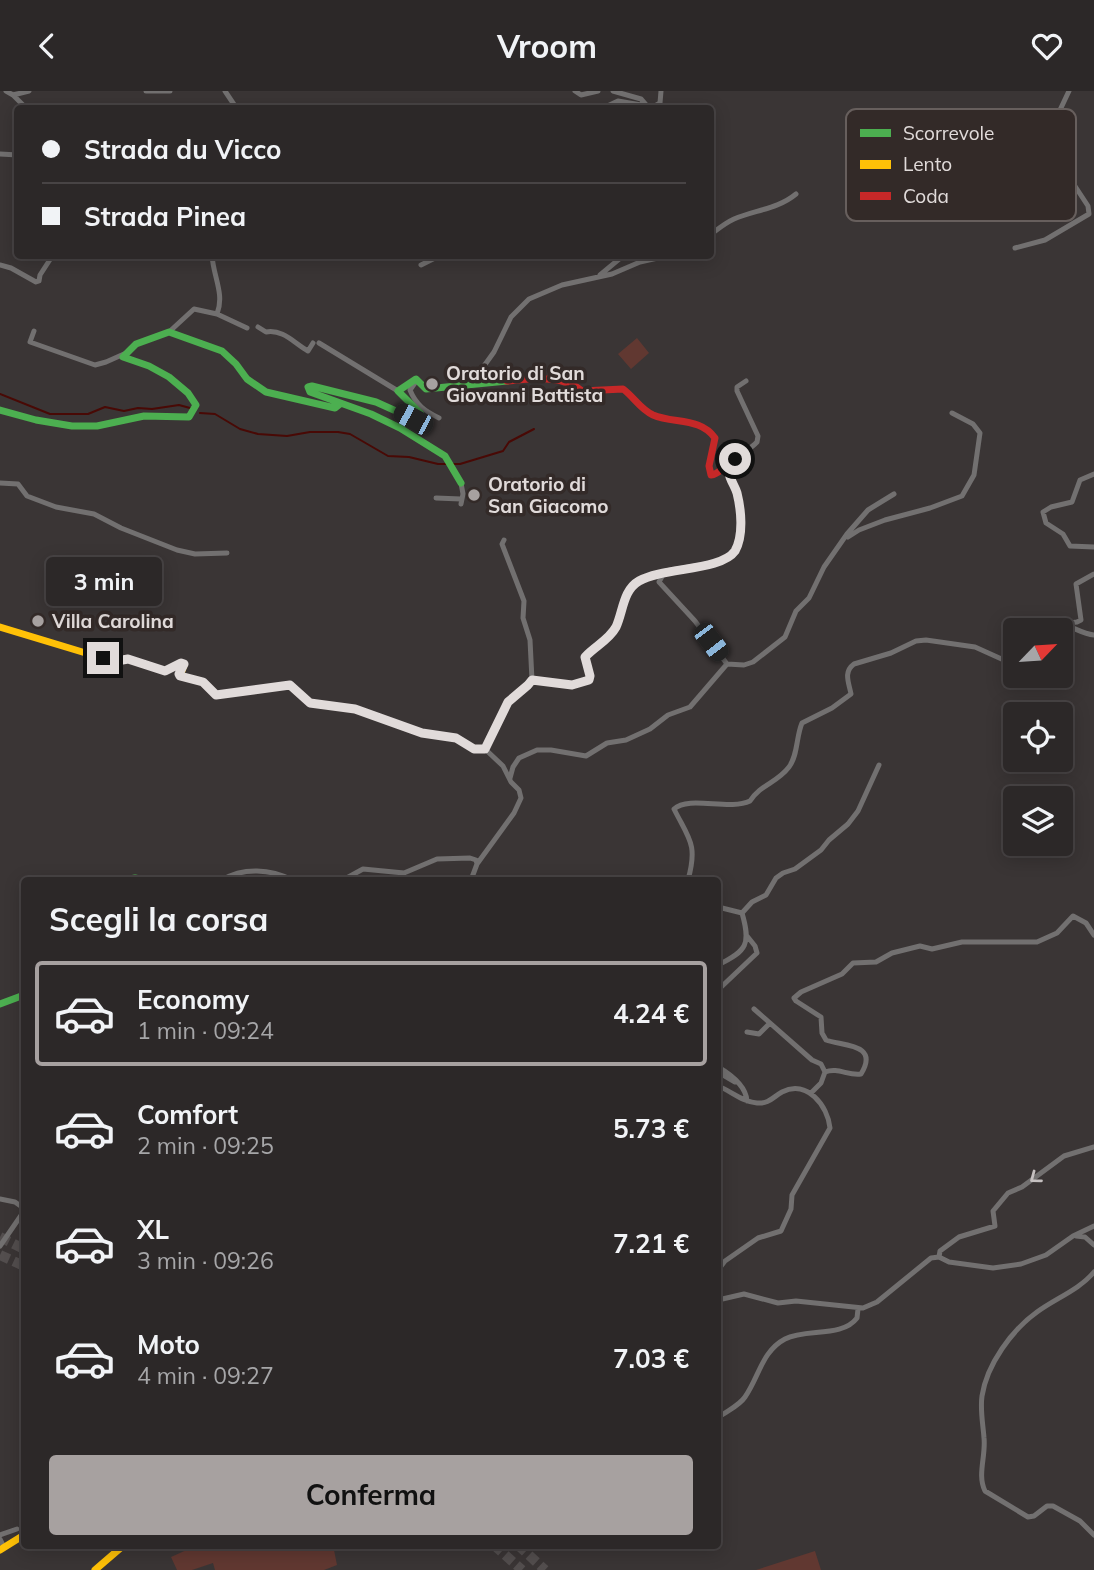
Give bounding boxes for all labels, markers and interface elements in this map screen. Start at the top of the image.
text: Vroom [497,26,597,66]
icon: back [28,27,66,65]
icon: heart [1028,27,1066,65]
legend [846,109,1076,221]
text: Scorrevole [903,121,994,145]
text: Strada du Vicco [84,133,281,166]
text: Lento [903,152,952,176]
text: Coda [903,184,949,208]
text: Strada Pinea [84,200,246,233]
place label: Oratorio di San Giovanni Battista [446,361,603,407]
marker: Oratorio di San Giovanni Battista [424,376,440,392]
car [390,400,437,438]
route start [719,443,751,475]
place label: Oratorio di San Giacomo [488,472,608,518]
marker: Oratorio di San Giacomo [466,487,482,503]
callout: 3 min [45,557,161,605]
text: 3 min [74,567,134,596]
place label: Villa Carolina [51,609,174,633]
marker: Villa Carolina [30,613,46,629]
north arrow [1003,618,1073,688]
map controls [1003,618,1073,856]
car [690,619,733,665]
route end [87,642,119,674]
button: locate [1003,702,1073,772]
button: layers [1003,786,1073,856]
text: Scegli la corsa [49,899,268,939]
icon: car [53,982,116,1045]
text: Economy [137,983,249,1016]
text: 4.24 € [613,997,689,1030]
text: 1 min · 09:24 [137,1016,274,1045]
icon: car [53,1097,116,1160]
text: Comfort [137,1098,238,1131]
text: 5.73 € [613,1112,689,1145]
text: 2 min · 09:25 [137,1131,274,1160]
one-way arrow [1030,1170,1043,1183]
icon: car [53,1212,116,1275]
text: XL [137,1213,169,1246]
text: 7.21 € [613,1227,689,1260]
text: 3 min · 09:26 [137,1246,274,1275]
icon: car [53,1327,116,1390]
text: Moto [137,1328,200,1361]
text: 7.03 € [613,1342,689,1375]
text: 4 min · 09:27 [137,1361,274,1390]
button: Conferma [49,1455,693,1535]

